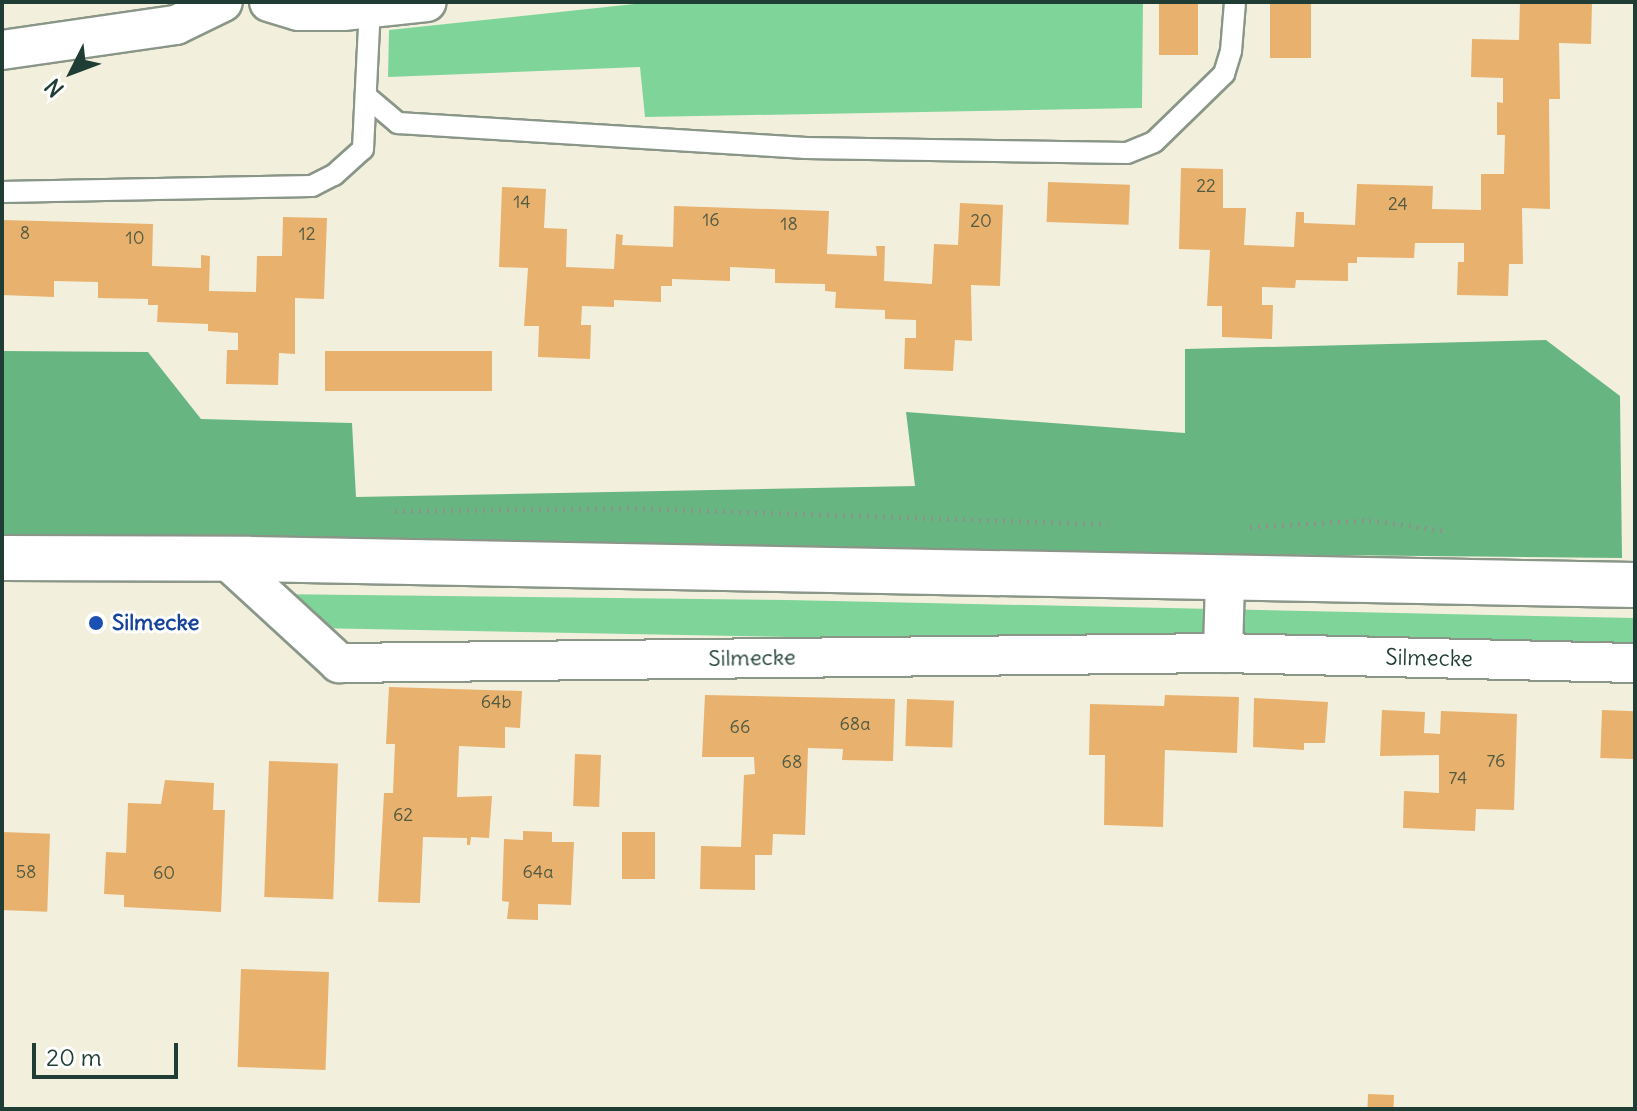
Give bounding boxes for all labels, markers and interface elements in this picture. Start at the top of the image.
north arrow [32,32,112,112]
text: N [39,73,70,103]
house number: 22 [1196,175,1216,197]
house number: 14 [513,191,531,213]
house number: 24 [1388,193,1408,215]
house number: 16 [702,209,720,231]
house number: 20 [970,210,992,232]
house number: 18 [780,213,798,235]
house number: 8 [20,222,30,244]
house number: 12 [298,223,316,245]
house number: 10 [126,227,144,249]
place label: Silmecke [112,610,199,636]
marker: Silmecke [87,614,105,632]
street label: Silmecke [708,644,796,672]
street label: Silmecke [1385,644,1473,672]
house number: 64b [481,691,511,713]
house number: 68a [839,713,871,735]
house number: 66 [730,716,750,738]
house number: 76 [1487,750,1505,772]
house number: 68 [782,751,802,773]
house number: 74 [1449,767,1467,789]
house number: 62 [393,804,413,826]
house number: 58 [16,861,36,883]
house number: 64a [522,861,554,883]
house number: 60 [153,862,175,884]
scale bar [36,1027,182,1077]
text: 20 m [46,1042,102,1072]

